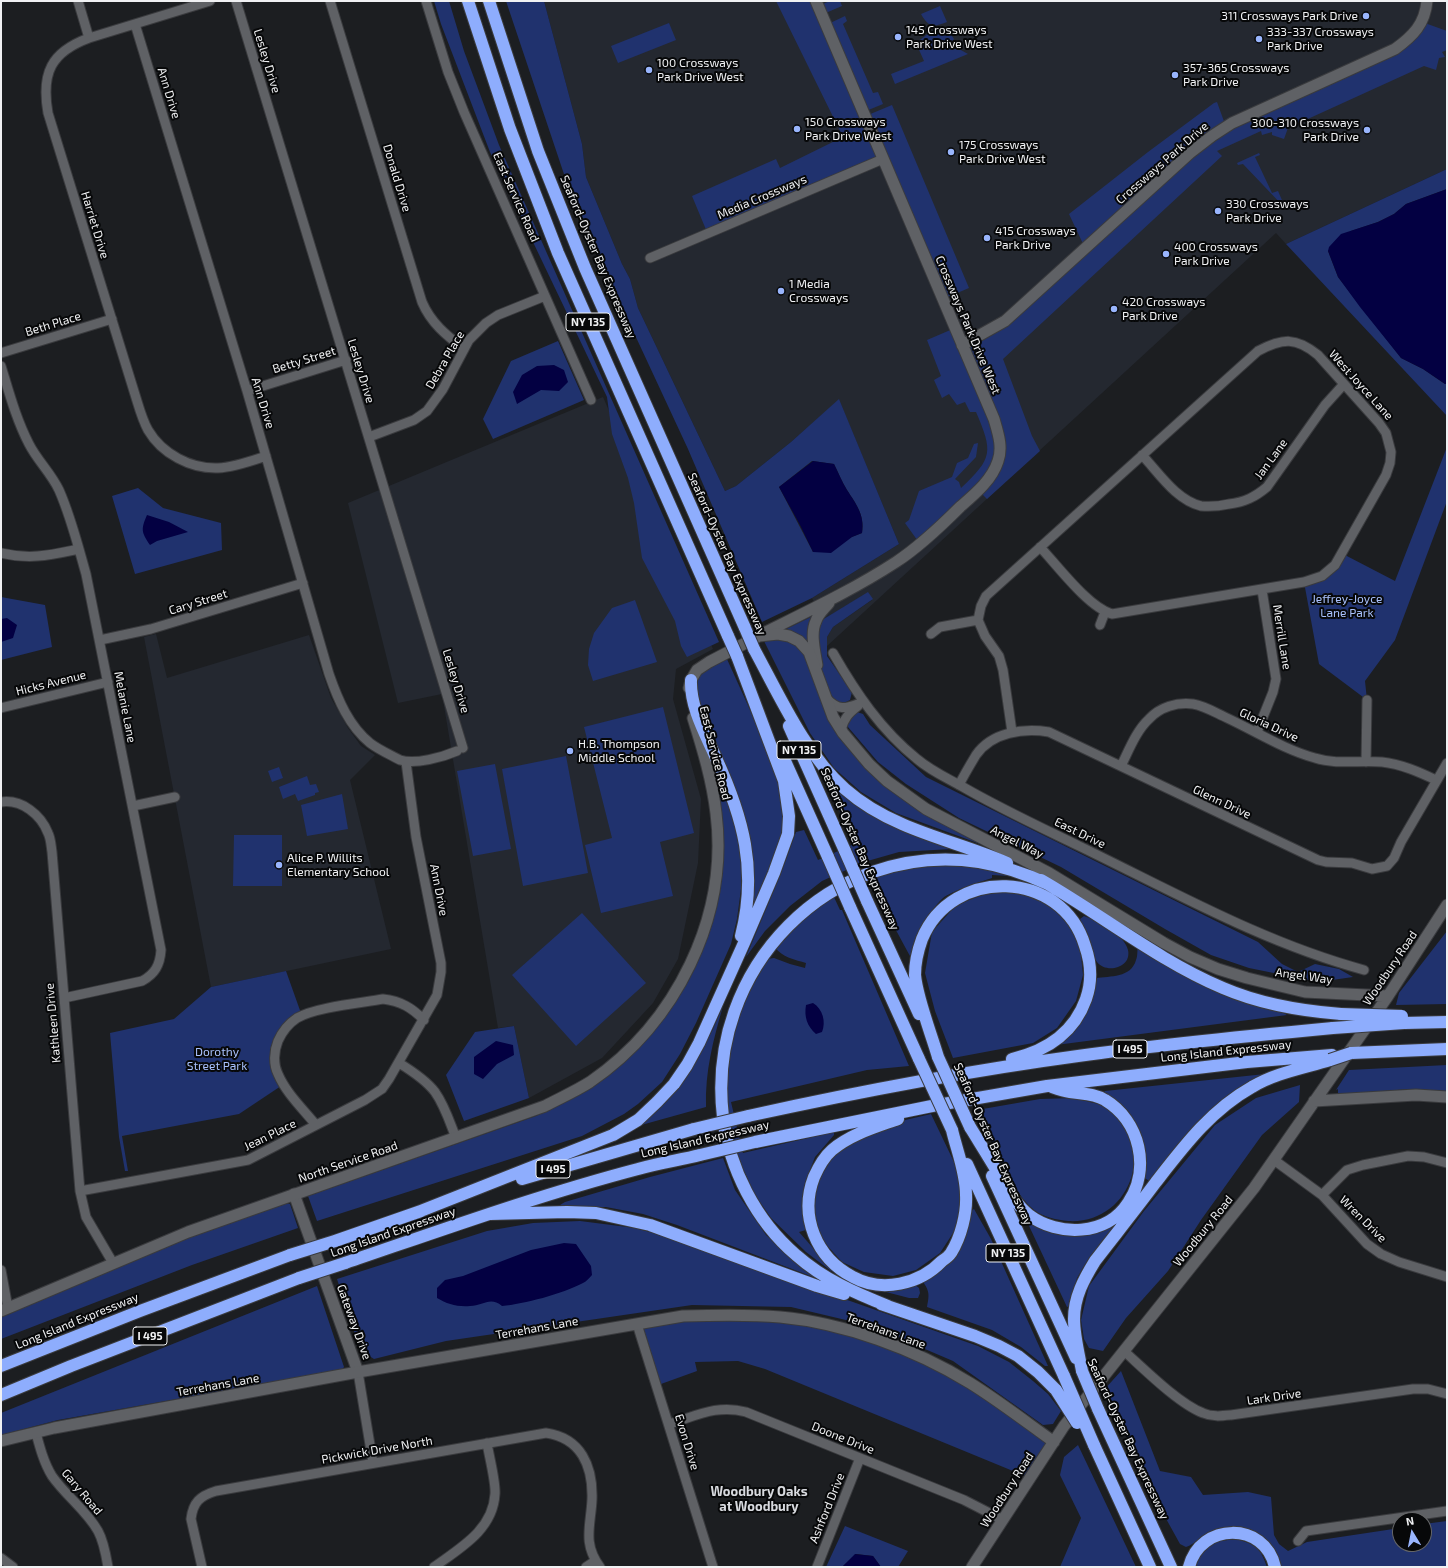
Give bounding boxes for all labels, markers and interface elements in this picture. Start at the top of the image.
place label: 311 Crossways Park Drive [1221,9,1358,23]
marker: 311 Crossways Park Drive [1361,11,1371,21]
place label: 145 Crossways Park Drive West [906,23,993,51]
place label: 333-337 Crossways Park Drive [1267,25,1374,53]
street label: Lesley Drive [250,27,284,95]
marker: 145 Crossways Park Drive West [893,32,903,42]
marker: 333-337 Crossways Park Drive [1254,34,1264,44]
place label: 100 Crossways Park Drive West [657,56,744,84]
place label: 357-365 Crossways Park Drive [1183,61,1289,89]
marker: 100 Crossways Park Drive West [644,65,654,75]
street label: Ann Drive [154,66,184,120]
marker: 357-365 Crossways Park Drive [1170,70,1180,80]
place label: 150 Crossways Park Drive West [805,115,892,143]
place label: 300-310 Crossways Park Drive [1252,116,1359,144]
street label: Crossways Park Drive [1113,119,1211,207]
marker: 150 Crossways Park Drive West [792,124,802,134]
marker: 300-310 Crossways Park Drive [1362,125,1372,135]
place label: 175 Crossways Park Drive West [959,138,1046,166]
street label: Donald Drive [380,142,414,214]
marker: 175 Crossways Park Drive West [946,147,956,157]
street label: East Service Road [490,150,542,244]
street label: Media Crossways [715,172,809,222]
street label: Seaford-Oyster Bay Expressway [557,173,639,341]
street label: Harriet Drive [78,190,112,260]
place label: 330 Crossways Park Drive [1226,197,1309,225]
marker: 330 Crossways Park Drive [1213,206,1223,216]
place label: 415 Crossways Park Drive [995,224,1076,252]
marker: 415 Crossways Park Drive [982,233,992,243]
place label: 400 Crossways Park Drive [1174,240,1258,268]
marker: 400 Crossways Park Drive [1161,249,1171,259]
street label: Crossways Park Drive West [932,254,1004,396]
place label: 1 Media Crossways [789,277,848,305]
marker: 1 Media Crossways [776,286,786,296]
place label: 420 Crossways Park Drive [1122,295,1205,323]
marker: 420 Crossways Park Drive [1109,304,1119,314]
street label: Beth Place [23,309,83,339]
road number: NY 135 [566,313,610,331]
street label: Debra Place [423,328,467,392]
street label: Lesley Drive [344,337,378,405]
street label: Betty Street [271,344,337,376]
street label: West Joyce Lane [1326,347,1396,423]
street label: Ann Drive [248,376,278,430]
street label: Jan Lane [1252,436,1290,482]
street label: Seaford-Oyster Bay Expressway [685,471,769,637]
street label: Cary Street [167,586,229,618]
park label: Jeffrey-Joyce Lane Park [1312,592,1382,620]
street label: Merrill Lane [1270,604,1294,670]
street label: Lesley Drive [439,647,473,715]
street label: Hicks Avenue [14,667,88,699]
street label: Melanie Lane [111,670,139,744]
street label: East Service Road [696,704,734,802]
street label: Gloria Drive [1237,705,1301,745]
place label: H.B. Thompson Middle School [578,737,660,765]
road number: NY 135 [777,741,821,759]
marker: H.B. Thompson Middle School [565,746,575,756]
street label: Seaford-Oyster Bay Expressway [818,766,902,932]
street label: Glenn Drive [1191,782,1253,822]
street label: East Drive [1052,814,1108,852]
street label: Angel Way [988,822,1046,862]
place label: Alice P. Willits Elementary School [287,851,389,879]
marker: Alice P. Willits Elementary School [274,860,284,870]
street label: Ann Drive [427,863,451,917]
street label: Woodbury Road [1360,928,1420,1008]
street label: Angel Way [1274,965,1334,987]
street label: Kathleen Drive [42,983,64,1063]
street label: Long Island Expressway [1160,1037,1292,1065]
road number: I 495 [1113,1040,1147,1058]
park label: Dorothy Street Park [187,1045,247,1073]
street label: Seaford-Oyster Bay Expressway [951,1061,1035,1227]
street label: Jean Place [242,1116,298,1154]
street label: Long Island Expressway [639,1117,771,1161]
street label: North Service Road [296,1138,400,1186]
road number: I 495 [536,1160,570,1178]
street label: Woodbury Road [1170,1193,1236,1269]
street label: Wren Drive [1337,1193,1389,1245]
street label: Long Island Expressway [329,1204,457,1260]
road number: NY 135 [986,1244,1030,1262]
street label: Gateway Drive [334,1282,374,1362]
street label: Long Island Expressway [13,1290,141,1352]
street label: Terrehans Lane [844,1310,928,1352]
street label: Terrehans Lane [495,1314,579,1342]
road number: I 495 [133,1327,167,1345]
street label: Seaford-Oyster Bay Expressway [1084,1356,1172,1522]
street label: Terrehans Lane [176,1371,260,1399]
street label: Lark Drive [1246,1386,1302,1408]
street label: Evon Drive [672,1412,702,1472]
street label: Doone Drive [810,1419,876,1457]
street label: Pickwick Drive North [320,1433,434,1467]
street label: Woodbury Road [977,1450,1037,1530]
street label: Gary Road [59,1466,105,1518]
street label: Ashford Drive [806,1471,848,1545]
district label: Woodbury Oaks at Woodbury [710,1484,808,1515]
north arrow [1392,1512,1432,1552]
text: N [1405,1514,1415,1528]

